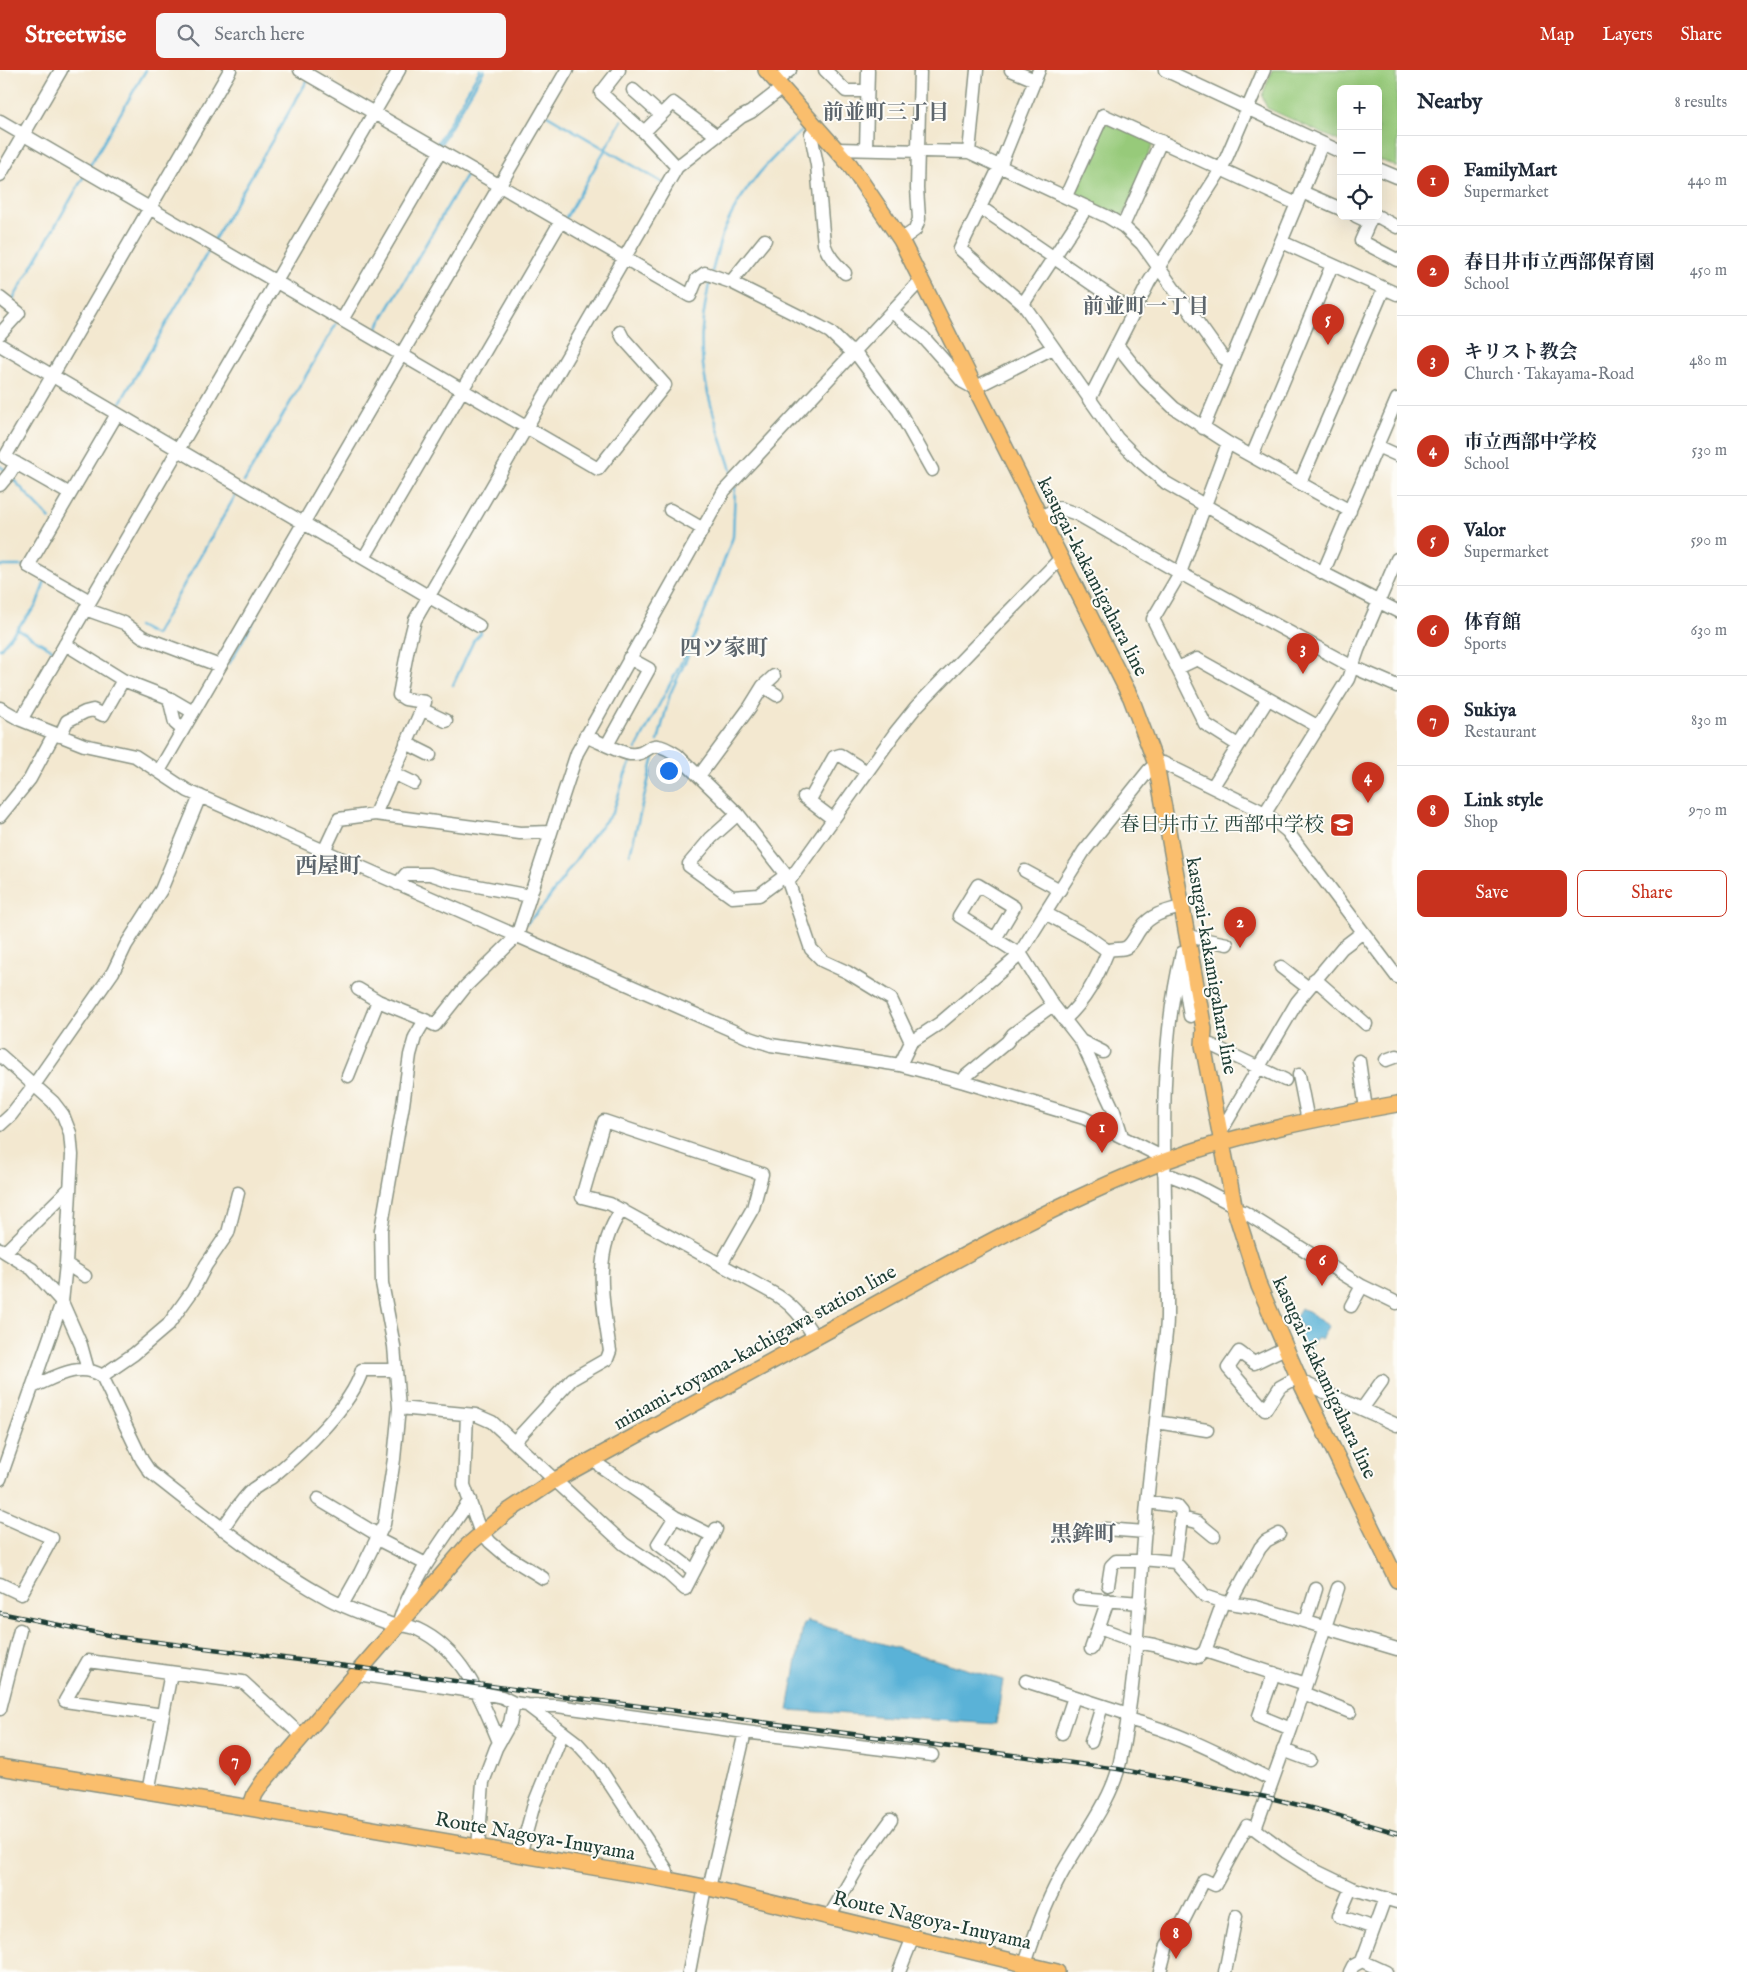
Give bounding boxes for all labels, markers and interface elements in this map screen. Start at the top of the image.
search box [156,13,506,58]
text: Streetwise [25,20,126,51]
icon: search [174,21,202,49]
text: Search here [214,23,305,47]
text: Map [1540,24,1574,47]
text: Layers [1602,24,1653,47]
text: Share [1681,24,1722,47]
map controls [1337,85,1382,220]
button: + [1337,85,1382,130]
text: Nearby [1417,89,1482,116]
text: 8 results [1675,93,1727,113]
district label: 前並町三丁目 [823,100,949,127]
button: − [1337,130,1382,175]
text: FamilyMart [1464,159,1557,183]
text: 1 [1430,171,1436,191]
text: 440 m [1688,171,1727,191]
button: locate [1337,175,1382,220]
text: Supermarket [1464,183,1549,203]
text: 春日井市立西部保育園 [1464,251,1654,275]
text: 2 [1429,261,1437,281]
text: 450 m [1690,261,1727,281]
text: School [1464,275,1509,295]
district label: 前並町一丁目 [1083,294,1209,321]
pin: 5 [1312,304,1344,345]
text: キリスト教会 [1464,341,1578,365]
text: 3 [1430,351,1436,371]
text: 480 m [1689,351,1727,371]
text: Church · Takayama-Road [1464,365,1634,385]
text: 市立西部中学校 [1464,431,1597,455]
text: 4 [1429,441,1437,461]
text: 530 m [1692,441,1727,461]
text: School [1464,455,1509,475]
street label: kasugai-kakamigahara line [1031,473,1153,681]
text: Valor [1464,519,1506,543]
text: 5 [1430,531,1436,551]
text: 590 m [1691,531,1727,551]
text: Supermarket [1464,543,1549,563]
text: 体育館 [1464,611,1521,635]
text: 6 [1430,621,1436,641]
text: 630 m [1691,621,1727,641]
pin: 3 [1287,633,1319,674]
district label: 四ツ家町 [680,635,768,663]
text: Sports [1464,635,1506,655]
text: Sukiya [1464,699,1516,723]
text: 7 [1429,711,1437,731]
text: 830 m [1691,711,1727,731]
text: Restaurant [1464,723,1537,743]
your location [656,758,682,784]
pin: 4 [1352,762,1384,803]
text: Link style [1464,789,1543,813]
text: 8 [1430,801,1436,821]
text: 970 m [1689,801,1727,821]
school or university icon: 春日井市立 西部中学校 [1329,812,1355,838]
place label: 春日井市立 西部中学校 [1120,813,1324,838]
text: Shop [1464,813,1498,833]
district label: 西屋町 [295,853,361,881]
street label: kasugai-kakamigahara line [1180,855,1242,1077]
button: Save [1417,870,1567,917]
button: Share [1577,870,1727,917]
pin: 2 [1224,907,1256,948]
pin: 1 [1086,1112,1118,1153]
pin: 6 [1306,1245,1338,1286]
street label: minami-toyama-kachigawa station line [609,1260,901,1436]
street label: kasugai-kakamigahara line [1266,1273,1382,1483]
district label: 黒鉾町 [1050,1521,1116,1549]
pin: 7 [219,1745,251,1786]
street label: Route Nagoya-Inuyama [433,1807,637,1867]
street label: Route Nagoya-Inuyama [830,1886,1034,1956]
pin: 8 [1160,1918,1192,1959]

